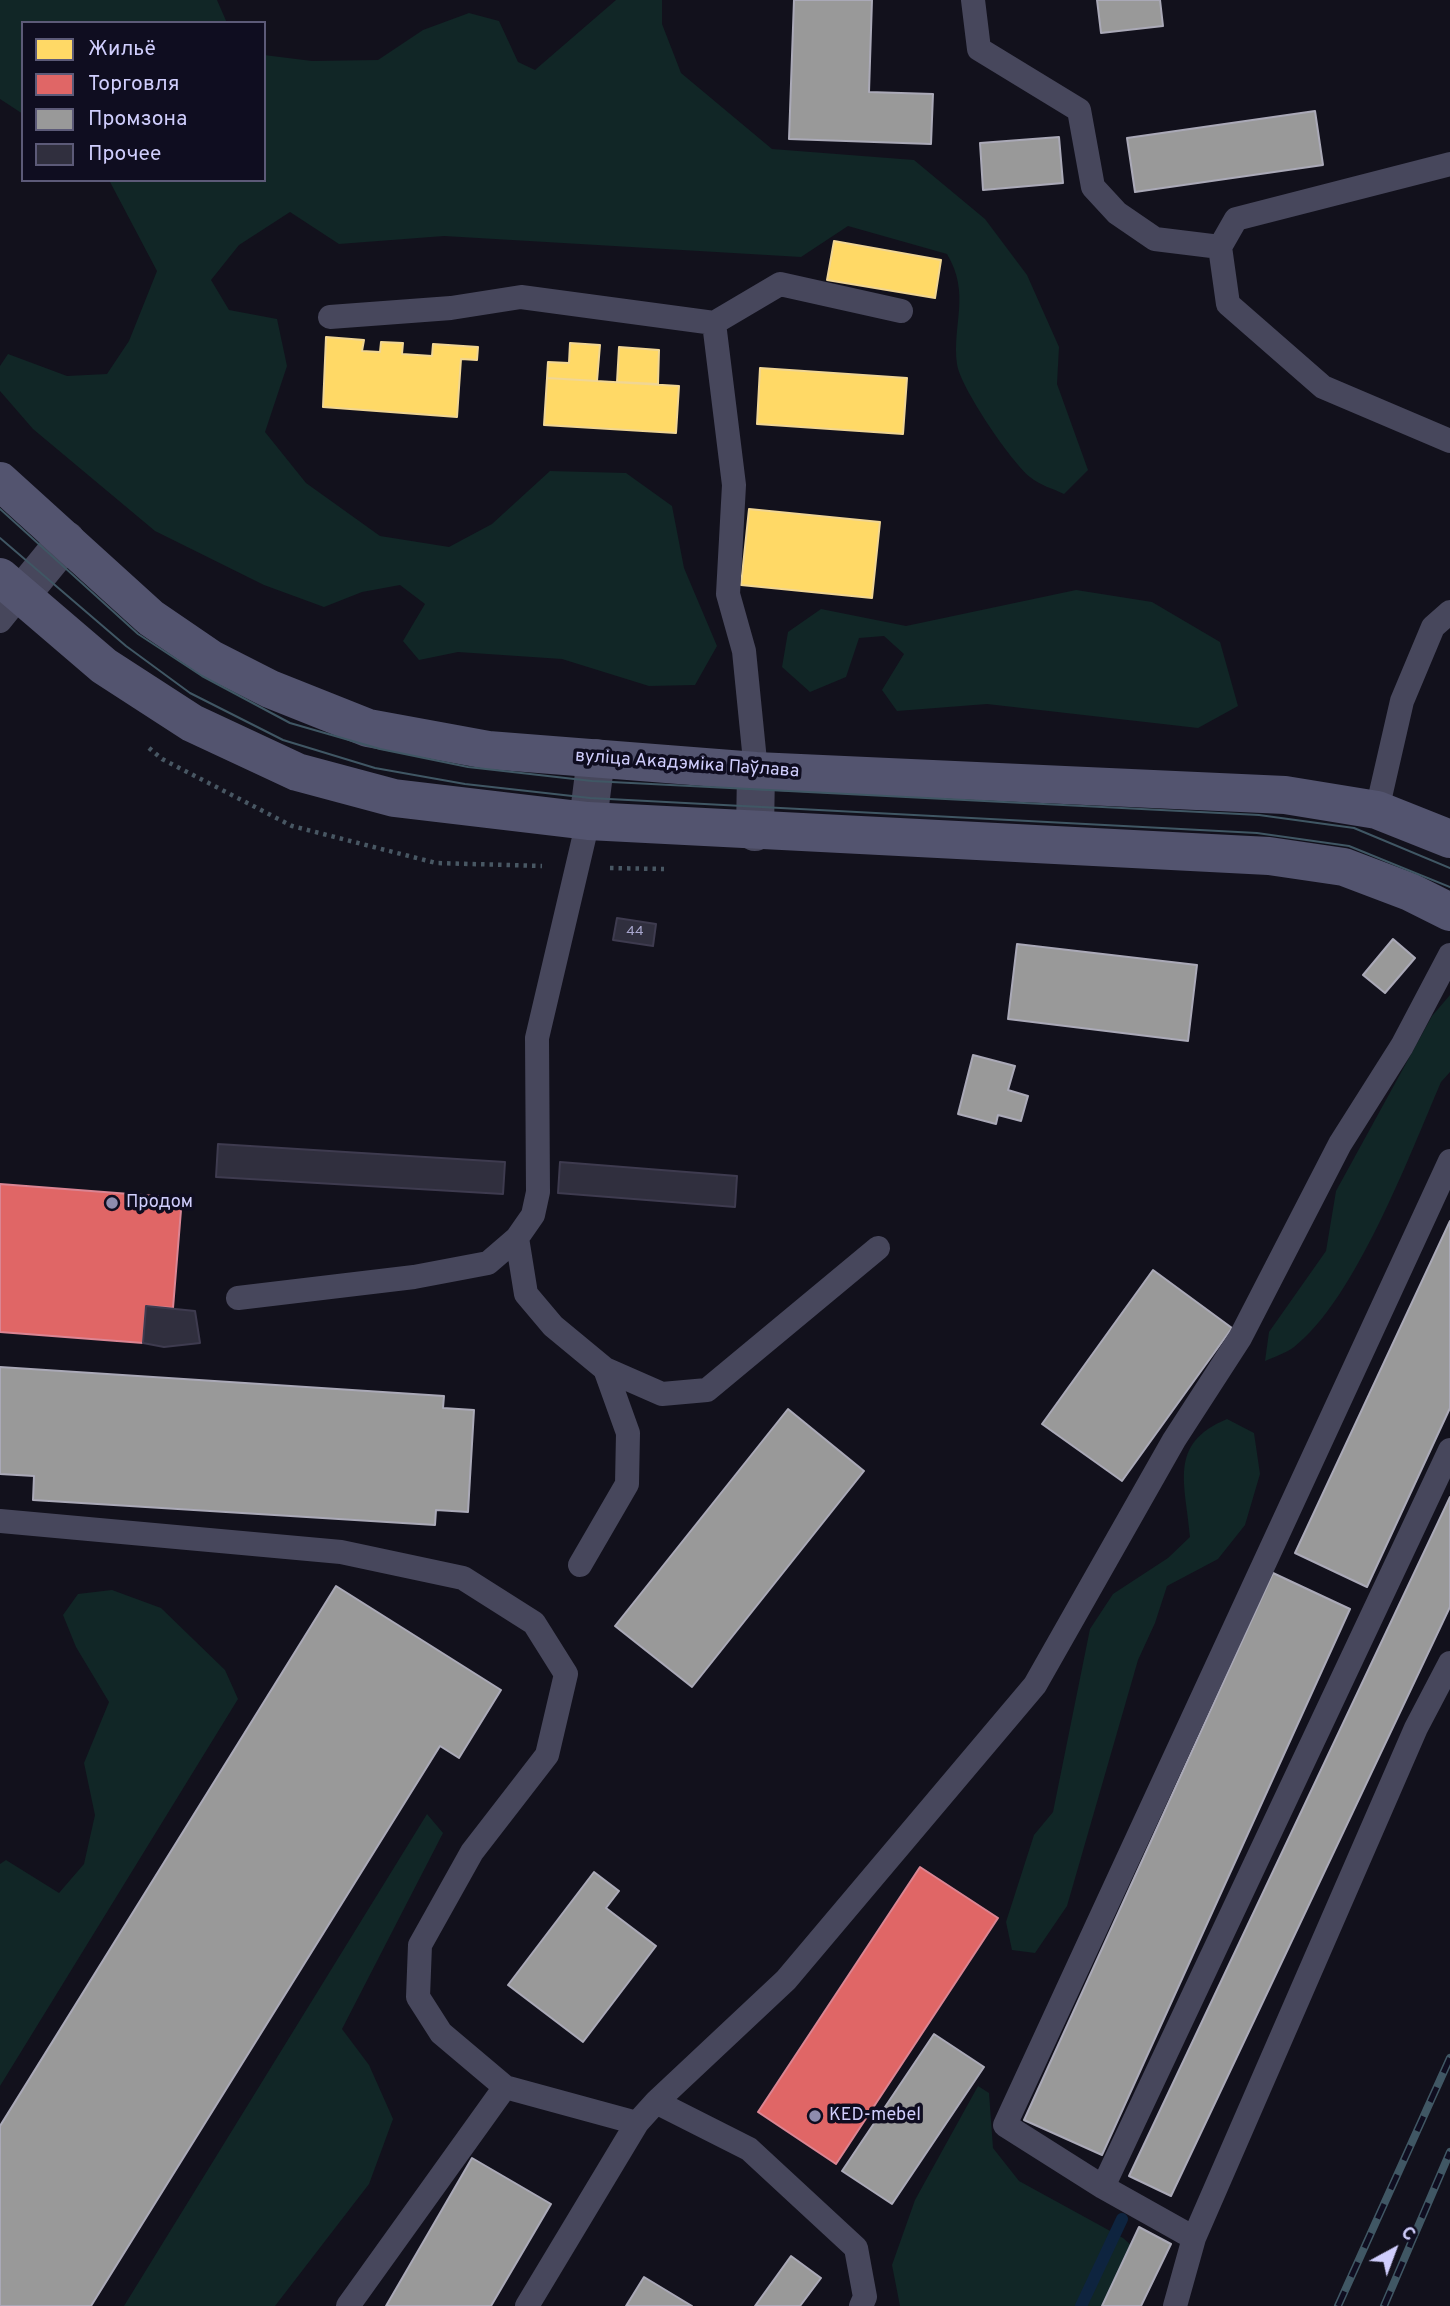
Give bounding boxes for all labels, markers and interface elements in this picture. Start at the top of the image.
legend [21,21,266,182]
text: Жильё [88,36,156,63]
text: Торговля [88,71,179,98]
text: Промзона [88,106,187,133]
text: Прочее [88,141,161,168]
street label: вуліца Акадэміка Паўлава [574,746,800,784]
house number: 44 [626,924,644,940]
place label: Продом [126,1192,193,1214]
marker: Продом [104,1195,120,1211]
place label: KED-mebel [829,2105,921,2127]
marker: KED-mebel [807,2108,823,2124]
north arrow [1359,2215,1429,2285]
text: С [1395,2221,1420,2247]

